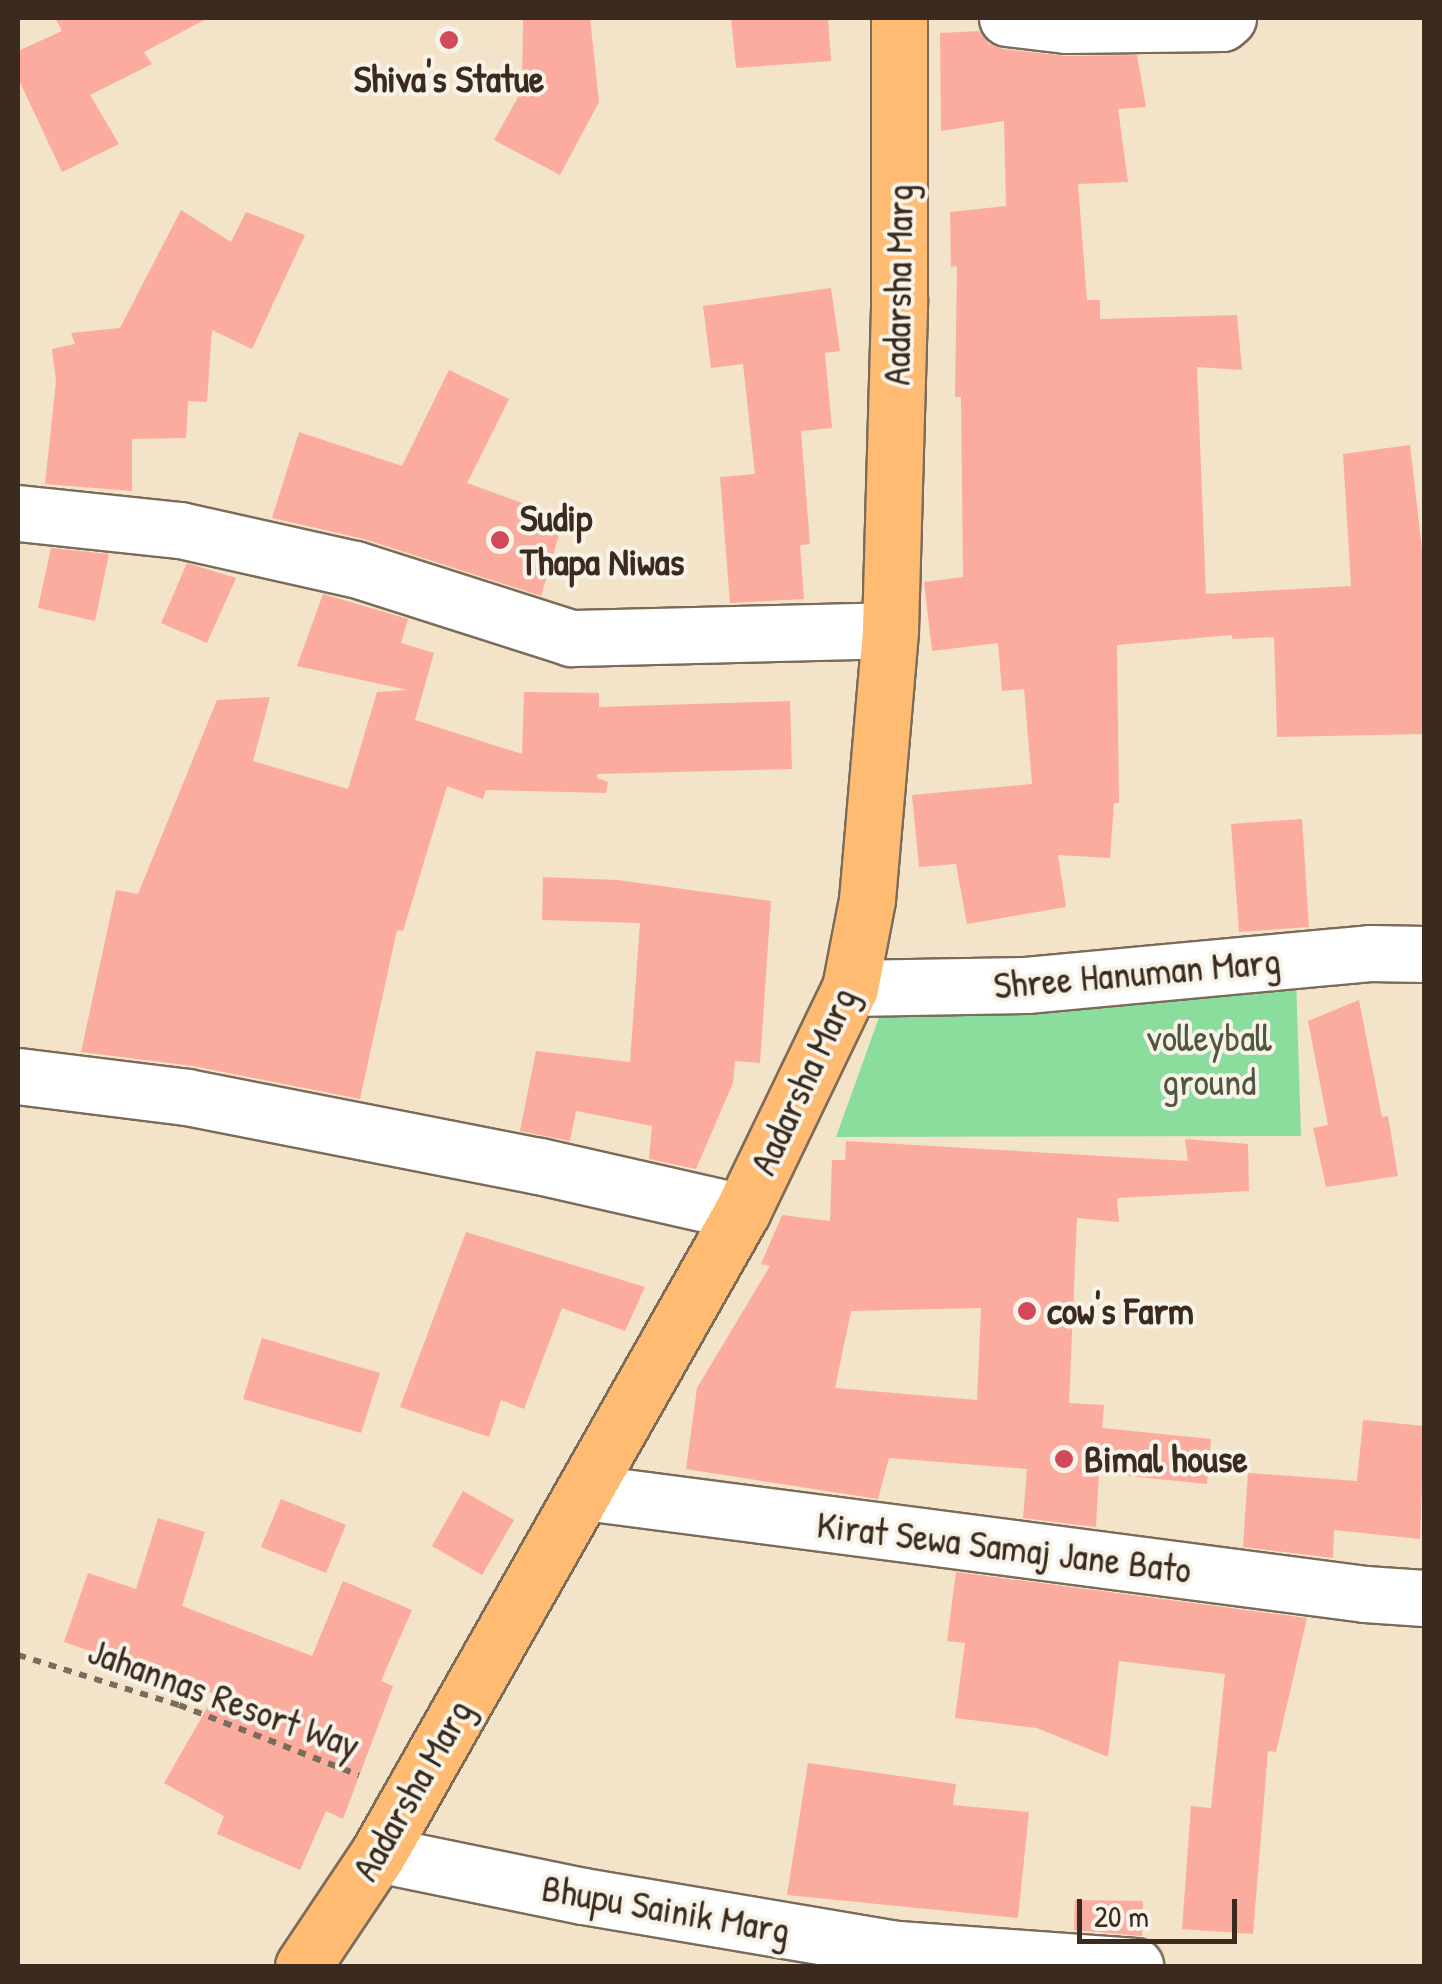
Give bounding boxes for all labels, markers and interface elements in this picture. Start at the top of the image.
marker: Shiva's Statue [438,29,460,51]
place label: Shiva's Statue [354,56,544,102]
street label: Aadarsha Marg [873,184,923,386]
place label: Sudip Thapa Niwas [520,495,684,584]
marker: Sudip Thapa Niwas [489,529,511,551]
street label: Shree Hanuman Marg [992,938,1282,1008]
street label: Aadarsha Marg [740,980,866,1182]
park label: volleyball ground [1146,1015,1272,1104]
place label: cow's Farm [1047,1288,1194,1334]
marker: cow's Farm [1016,1300,1038,1322]
place label: Bimal house [1084,1436,1248,1482]
marker: Bimal house [1053,1448,1075,1470]
street label: Kirat Sewa Samaj Jane Bato [814,1501,1194,1593]
street label: Jahannas Resort Way [82,1628,366,1768]
street label: Aadarsha Marg [342,1692,482,1888]
street label: Bhupu Sainik Marg [539,1865,793,1953]
scale bar [1082,1879,1242,1941]
text: 20 m [1094,1896,1149,1936]

